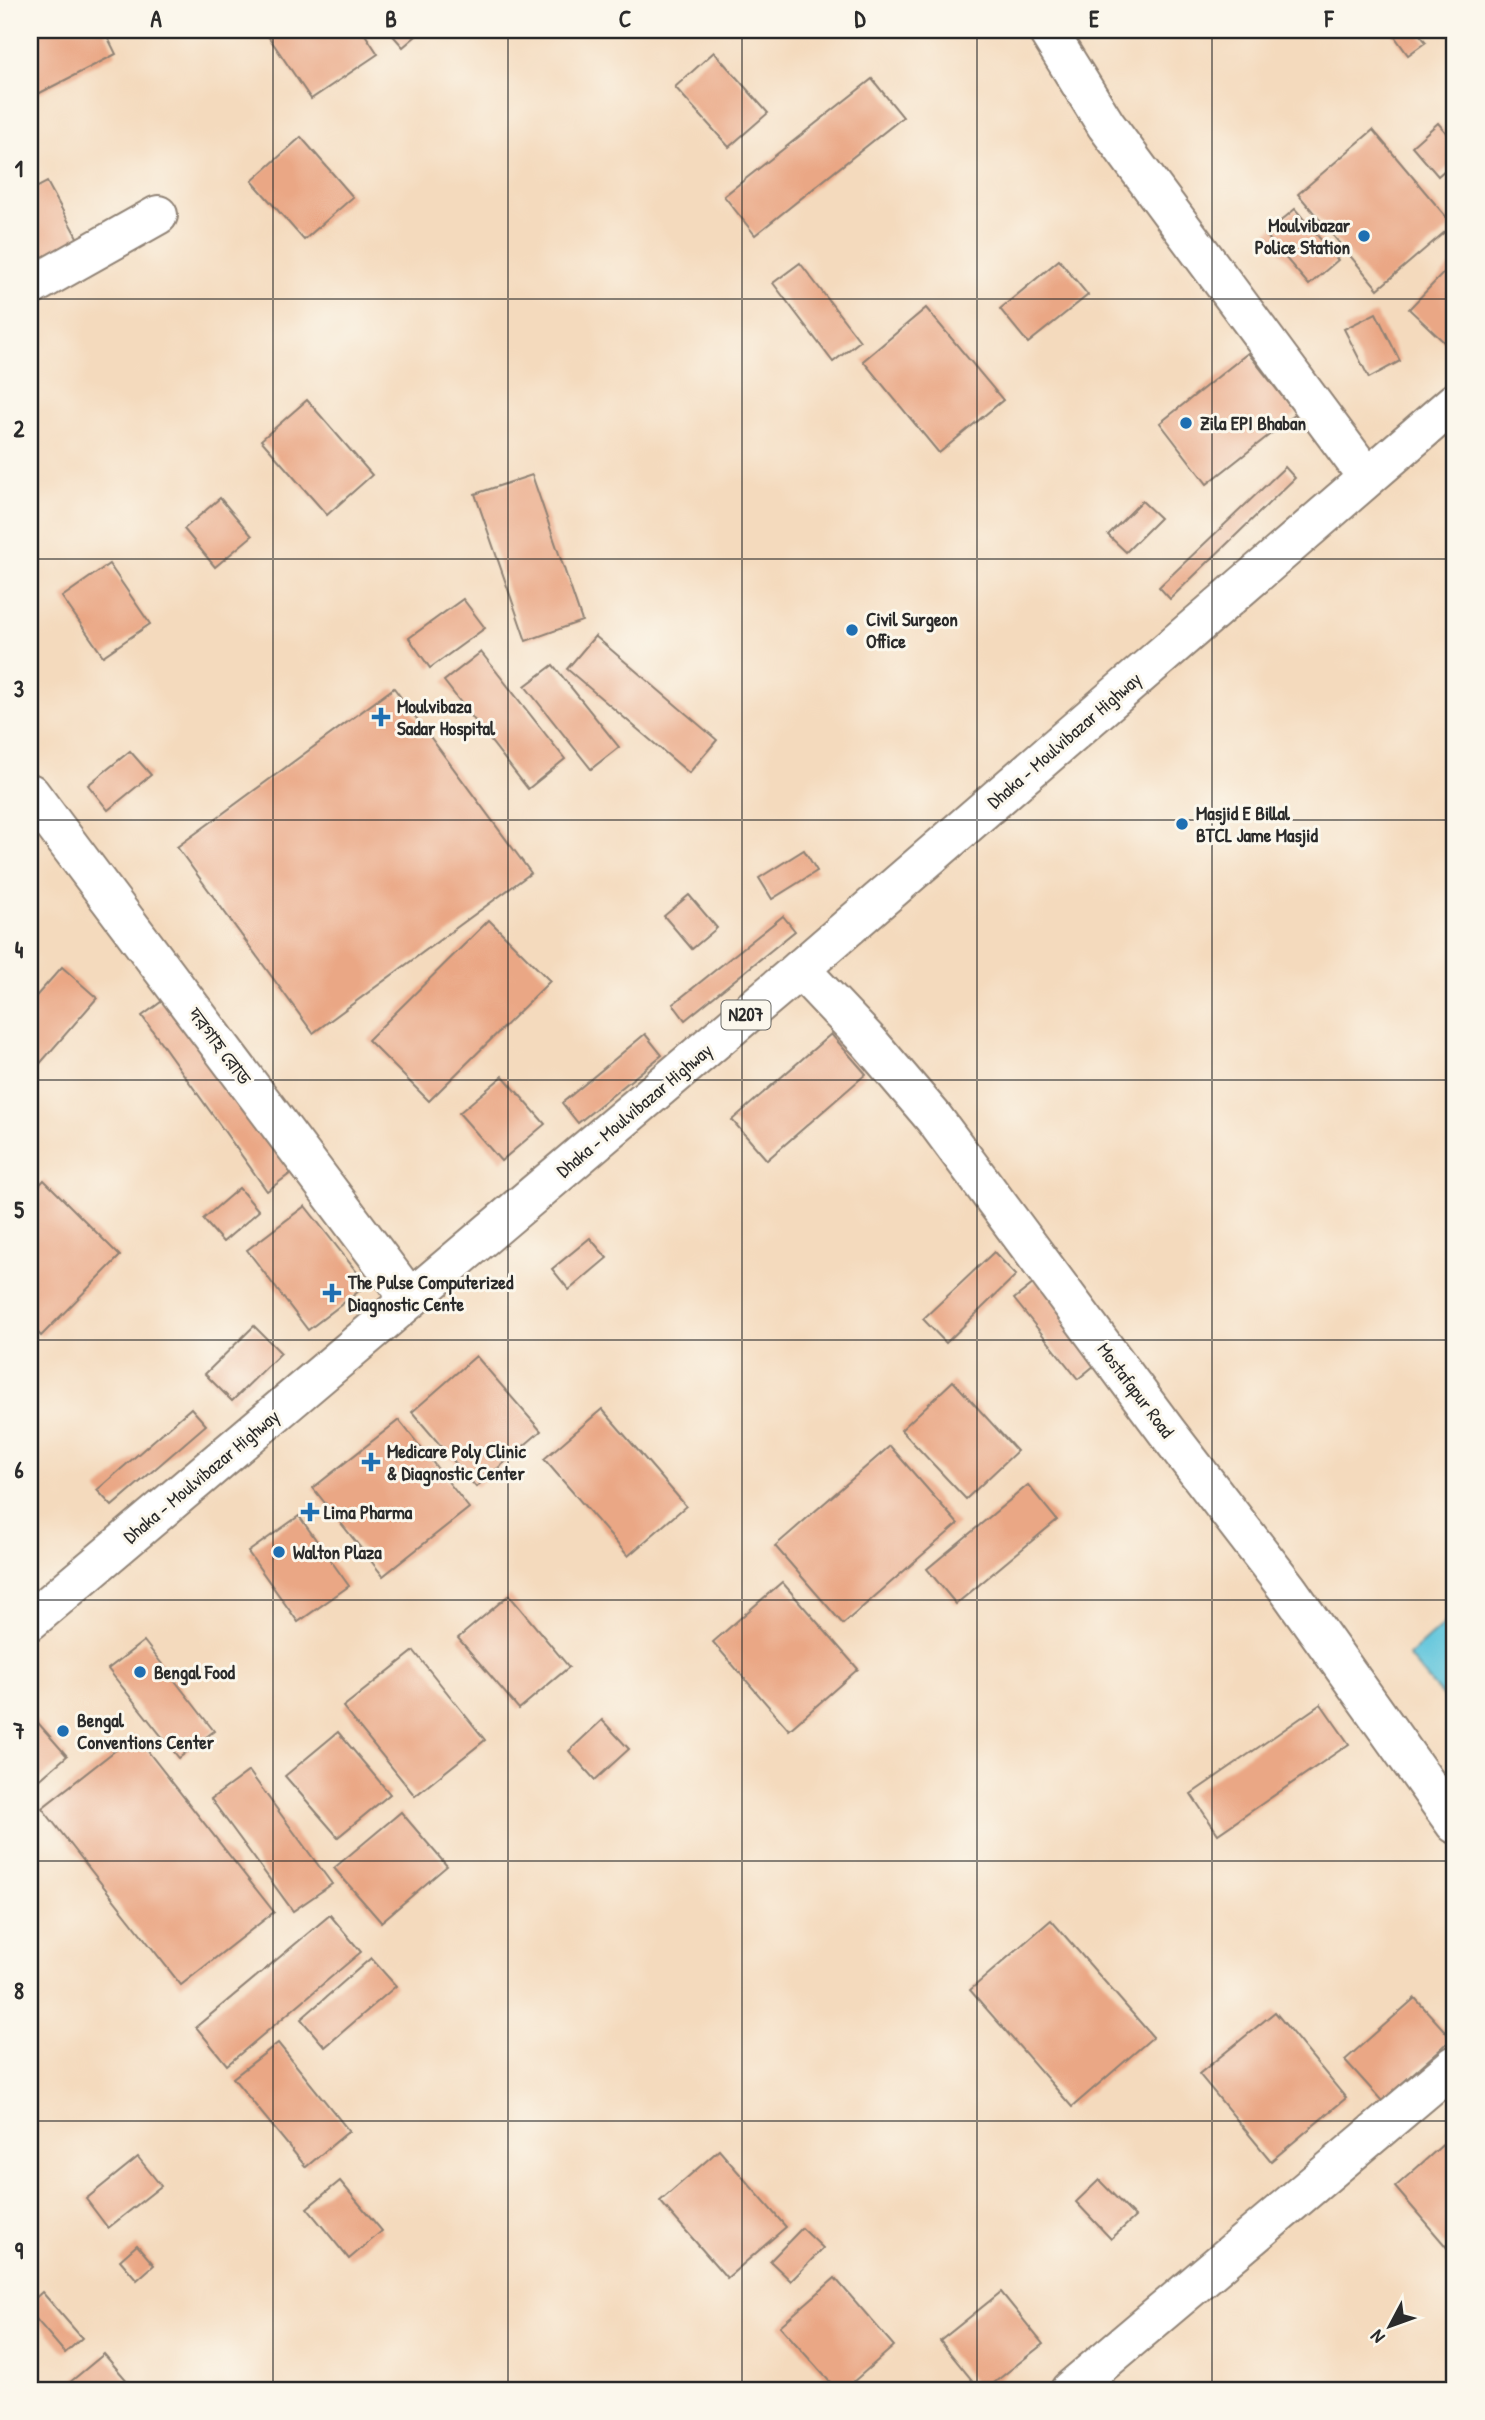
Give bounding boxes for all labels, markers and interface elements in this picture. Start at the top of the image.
text: A [150,3,162,34]
text: B [385,3,397,34]
text: C [619,3,631,34]
text: D [855,3,867,34]
text: E [1089,3,1100,34]
text: F [1324,3,1335,34]
text: 1 [15,153,23,184]
place label: Moulvibazar Police Station [1255,212,1351,260]
marker: Moulvibazar Police Station [1356,228,1372,244]
place label: Zila EPI Bhaban [1200,410,1306,436]
text: 2 [14,413,25,444]
marker: Zila EPI Bhaban [1178,415,1194,431]
place label: Civil Surgeon Office [866,606,958,654]
marker: Civil Surgeon Office [844,622,860,638]
street label: Dhaka - Moulvibazar Highway [981,666,1147,814]
text: 3 [14,673,24,704]
place label: Moulvibaza Sadar Hospital [397,693,496,742]
marker: Moulvibaza Sadar Hospital [371,707,391,727]
place label: Masjid E Billal BTCL Jame Masjid [1196,800,1318,848]
marker: Masjid E Billal BTCL Jame Masjid [1174,816,1190,832]
text: 4 [15,934,24,965]
road number: N207 [722,1000,770,1030]
street label: দরগাহ রোড [182,1001,258,1090]
street label: Dhaka - Moulvibazar Highway [551,1037,717,1183]
text: 5 [14,1194,24,1225]
place label: The Pulse Computerized Diagnostic Cente [347,1269,514,1318]
marker: The Pulse Computerized Diagnostic Cente [322,1283,342,1303]
street label: Mostafapur Road [1092,1337,1181,1443]
street label: Dhaka - Moulvibazar Highway [118,1403,284,1549]
place label: Medicare Poly Clinic & Diagnostic Center [387,1438,526,1487]
marker: Medicare Poly Clinic & Diagnostic Center [361,1452,381,1472]
text: 6 [14,1454,24,1485]
place label: Lima Pharma [324,1499,413,1525]
marker: Lima Pharma [302,1504,318,1520]
place label: Walton Plaza [293,1539,382,1565]
marker: Walton Plaza [271,1544,287,1560]
place label: Bengal Food [154,1659,236,1686]
marker: Bengal Food [132,1664,148,1680]
place label: Bengal Conventions Center [77,1707,215,1755]
text: 7 [12,1715,25,1746]
marker: Bengal Conventions Center [55,1723,71,1739]
text: 8 [14,1975,24,2006]
text: 9 [15,2235,24,2266]
north arrow [1356,2290,1426,2360]
text: N [1364,2325,1390,2349]

